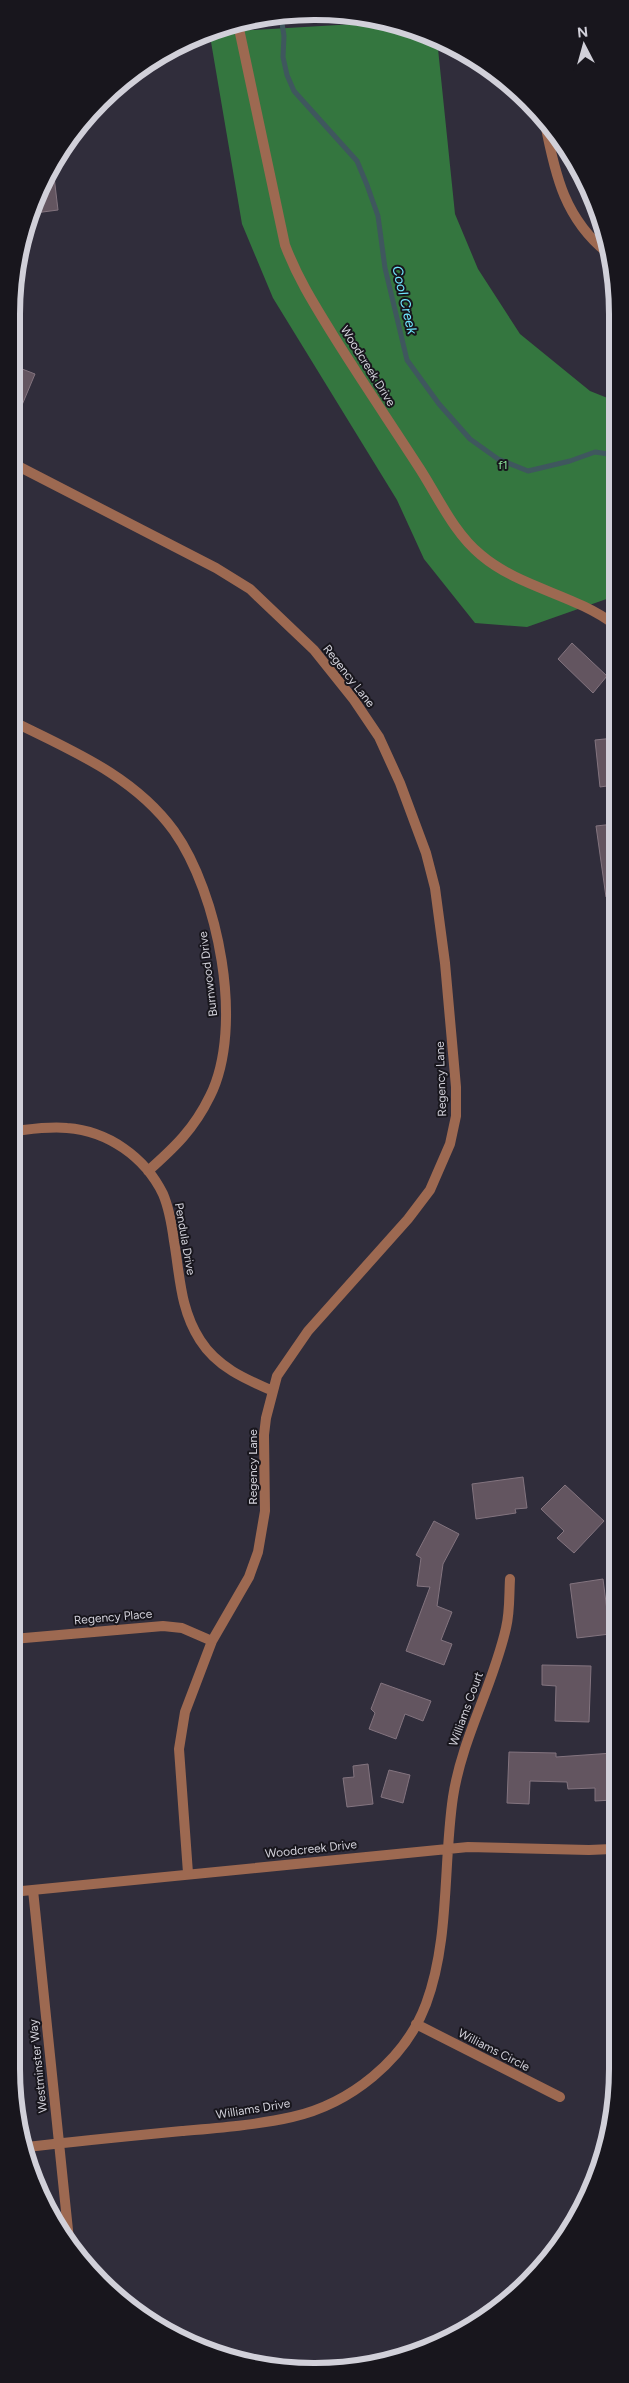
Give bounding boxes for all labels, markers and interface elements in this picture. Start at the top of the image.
north arrow [559,20,609,70]
text: N [576,24,589,42]
water label: Cool Creek [388,264,421,337]
street label: Woodcreek Drive [338,323,399,409]
park label: f1 [498,458,508,472]
street label: Regency Lane [320,642,378,710]
street label: Burnwood Drive [196,930,220,1017]
street label: Regency Lane [433,1041,449,1117]
street label: Pendula Drive [172,1202,198,1277]
street label: Regency Lane [246,1429,260,1505]
street label: Regency Place [73,1607,153,1627]
street label: Williams Court [446,1669,486,1748]
street label: Woodcreek Drive [264,1837,358,1861]
street label: Westminster Way [26,2018,50,2114]
street label: Williams Circle [456,2026,533,2074]
street label: Williams Drive [215,2096,292,2122]

